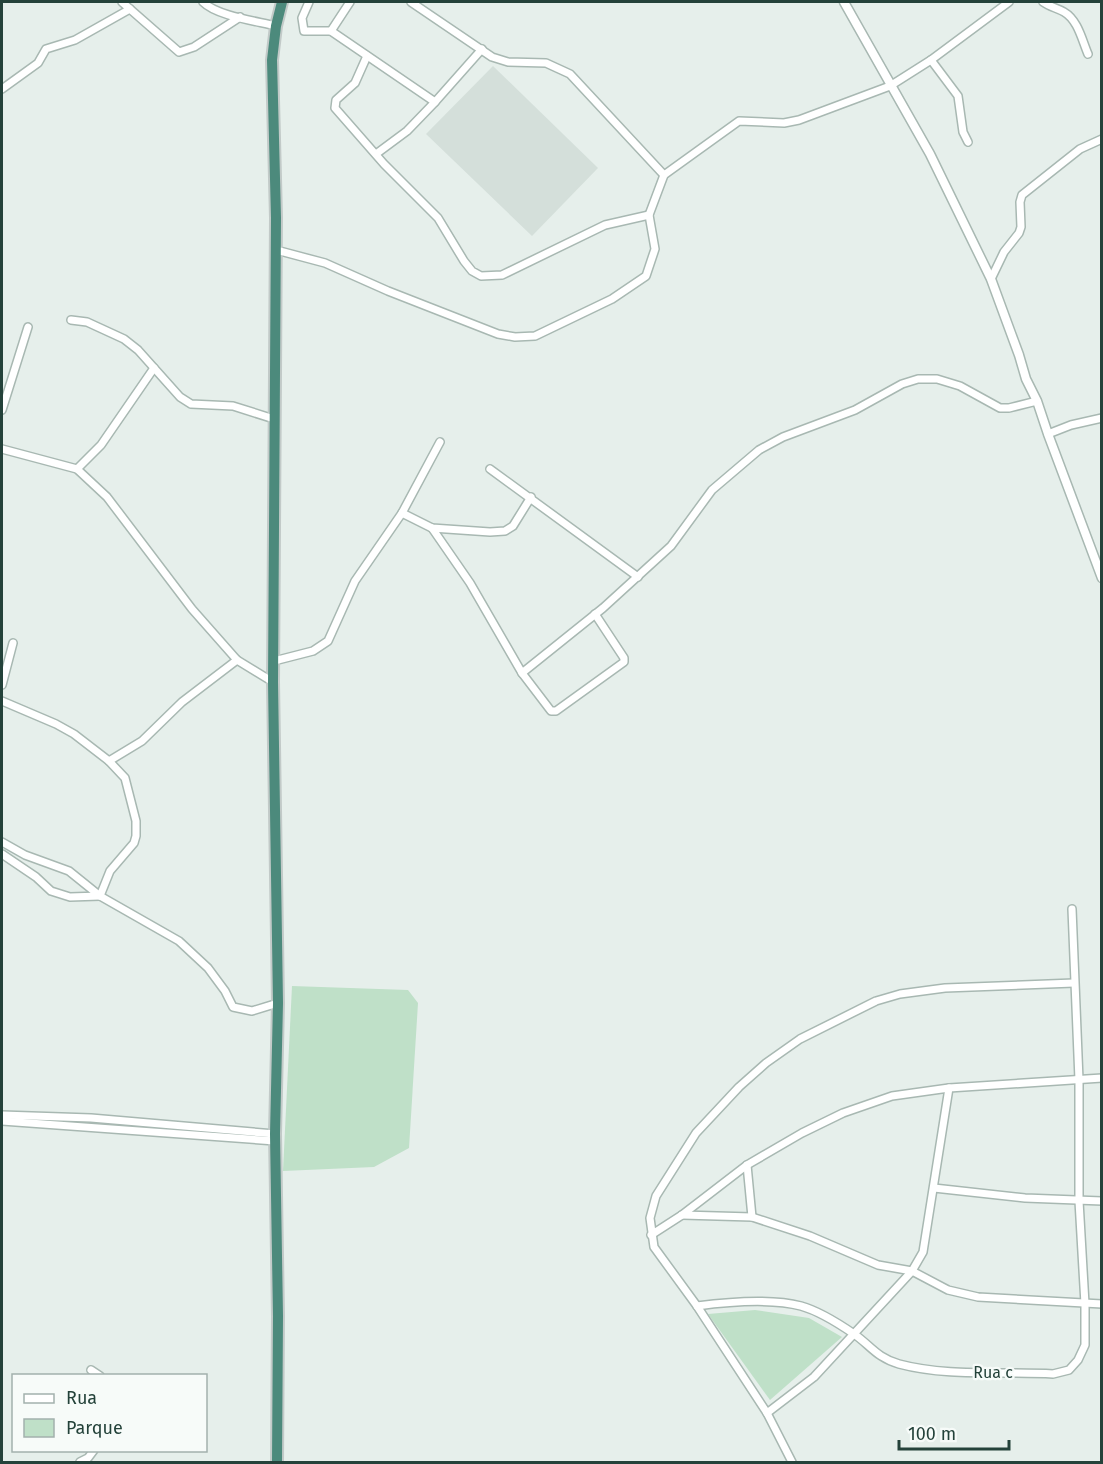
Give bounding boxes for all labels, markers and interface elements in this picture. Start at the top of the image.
street label: Rua c [973,1363,1013,1382]
legend [12,1374,207,1452]
text: Rua [66,1387,97,1409]
scale bar [899,1413,1008,1451]
text: Parque [66,1417,123,1439]
text: 100 m [908,1423,956,1445]

